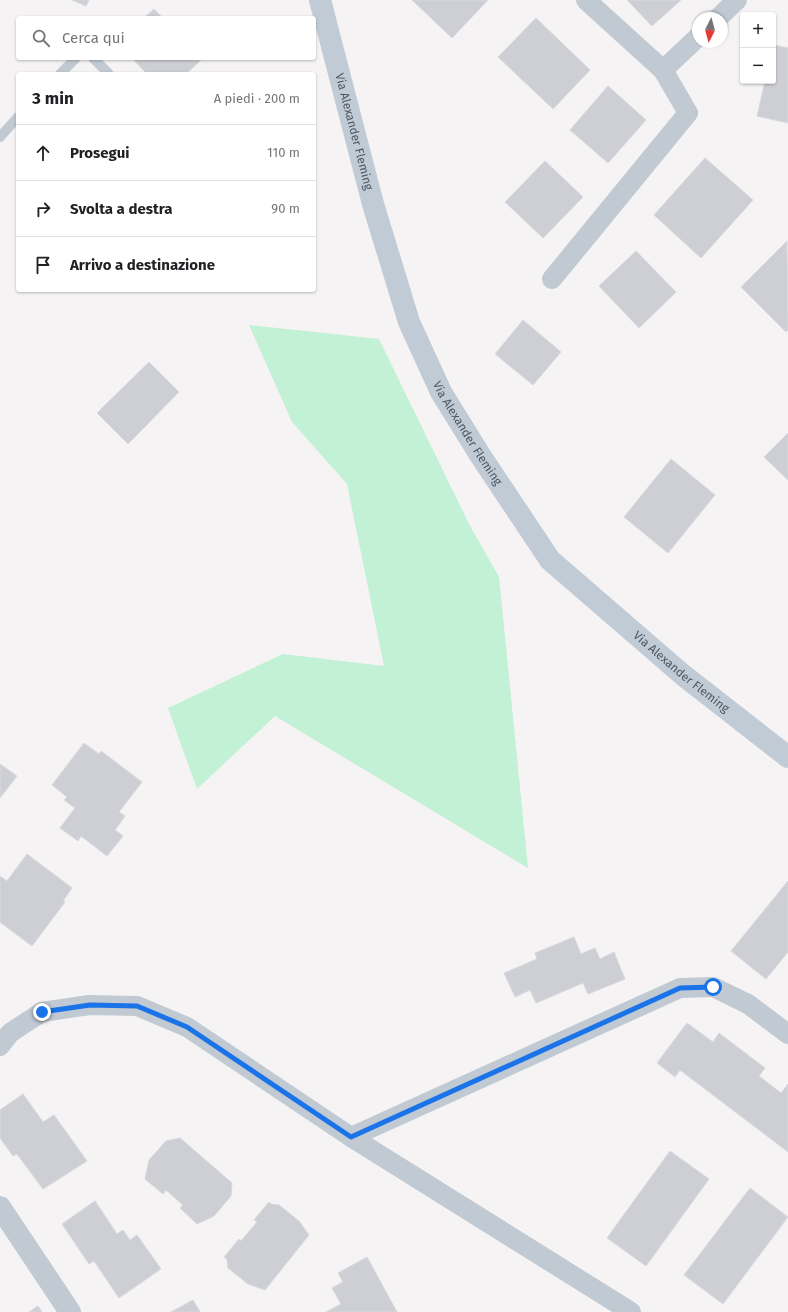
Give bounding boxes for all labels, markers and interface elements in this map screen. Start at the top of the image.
north arrow [692,12,728,48]
map controls [740,12,776,84]
button: + [740,12,776,48]
search box [16,16,316,60]
icon: search [30,27,52,49]
text: Cerca qui [62,29,125,47]
button: − [740,48,776,84]
street label: Via Alexander Fleming [332,72,376,192]
text: 3 min [32,88,74,109]
text: A piedi · 200 m [214,91,300,106]
icon: ahead [32,142,54,164]
text: Prosegui [70,144,129,162]
text: 110 m [267,145,300,160]
icon: right [32,198,54,220]
text: Svolta a destra [70,200,172,218]
text: 90 m [271,201,300,216]
icon: arrive [32,254,54,276]
text: Arrivo a destinazione [70,256,215,274]
street label: Via Alexander Fleming [430,379,506,489]
street label: Via Alexander Fleming [631,628,733,716]
route start [704,978,722,996]
route end [33,1003,51,1021]

